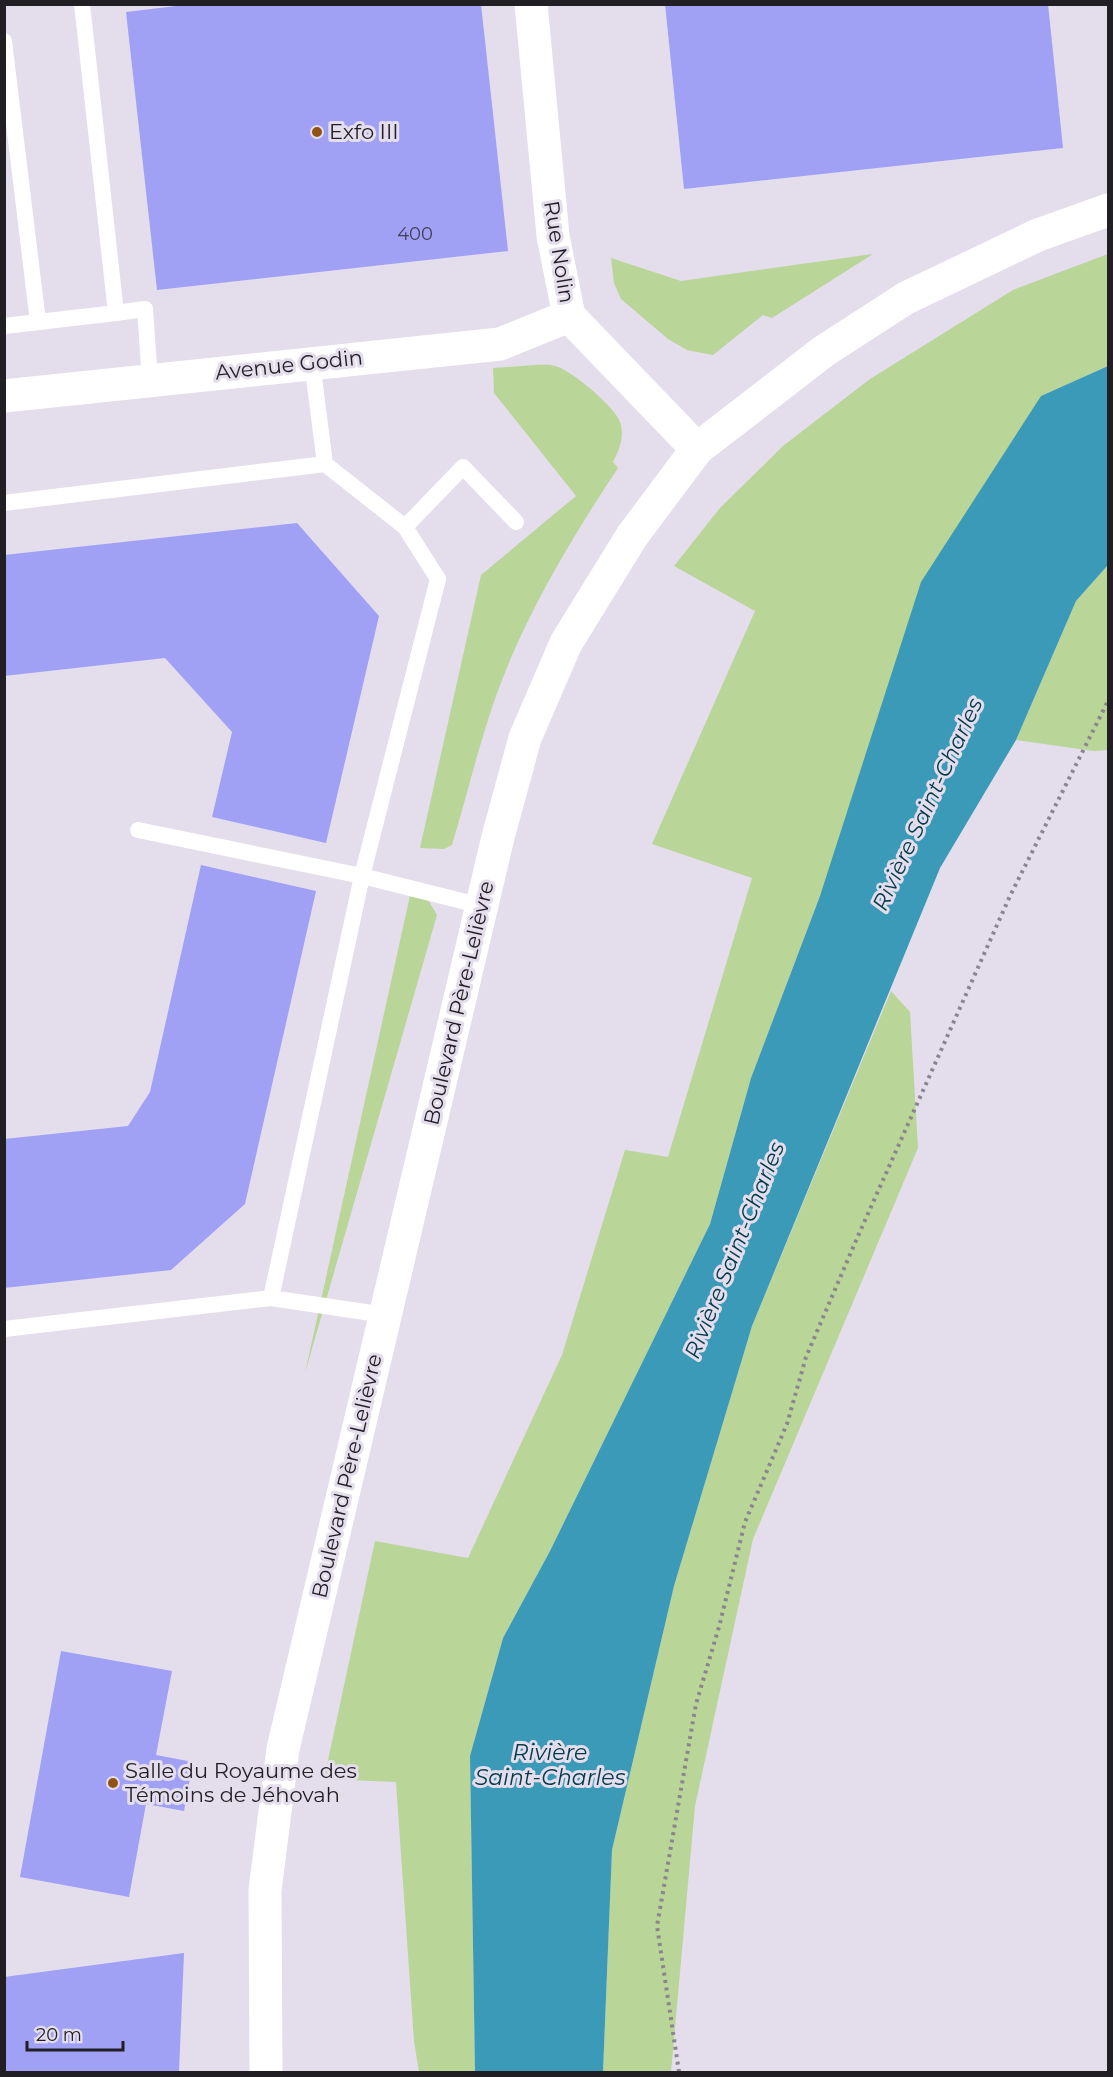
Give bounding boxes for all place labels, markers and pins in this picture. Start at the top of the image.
place label: Exfo III [329,119,399,144]
marker: Exfo III [310,125,324,139]
place label: Salle du Royaume des Témoins de Jéhovah [125,1758,357,1807]
marker: Salle du Royaume des Témoins de Jéhovah [106,1776,120,1790]

